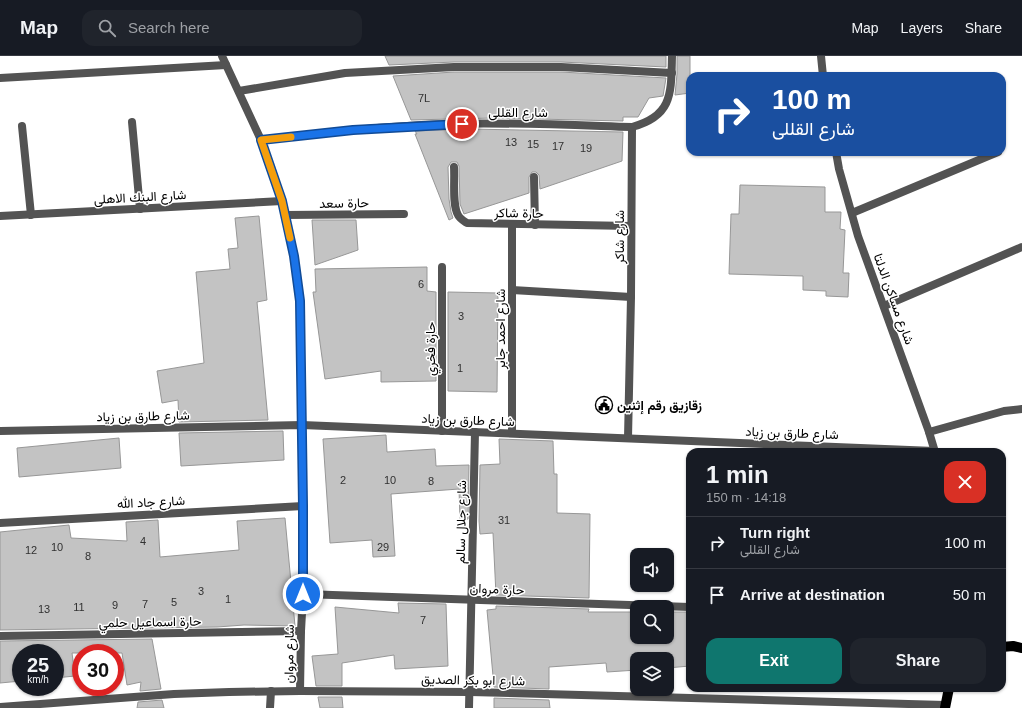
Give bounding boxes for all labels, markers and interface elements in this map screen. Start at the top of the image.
search box [82,10,362,46]
text: Map [20,17,58,38]
icon: search [96,17,118,39]
text: Search here [128,19,210,36]
text: Map [851,20,879,36]
text: Layers [901,20,943,36]
text: Share [965,20,1002,36]
text: 100 m [772,84,851,115]
icon: right [706,88,758,140]
house number: 7L [418,92,430,104]
street label: شارع القللى [488,105,548,122]
pin [445,107,479,141]
icon: arrive [451,113,473,135]
text: شارع القللى [772,119,855,139]
house number: 13 [505,136,517,148]
house number: 15 [527,138,539,150]
house number: 17 [552,140,564,152]
house number: 19 [580,142,592,154]
street label: شارع البنك الاهلى [93,187,187,209]
street label: حارة سعد [319,195,369,212]
street label: حارة شاكر [493,205,544,222]
street label: شارع شاكر [612,210,629,265]
street label: شارع مساكن الدلتا [869,252,917,347]
house number: 6 [418,278,424,290]
street label: شارع احمد جابر [493,289,510,370]
house number: 3 [458,310,464,322]
street label: حارة فخري [423,322,441,376]
house number: 1 [457,362,463,374]
public building icon: زقازيق رقم إثنين [594,395,614,415]
place label: زقازيق رقم إثنين [617,398,702,415]
street label: شارع طارق بن زياد [96,408,190,426]
street label: شارع طارق بن زياد [421,411,515,431]
street label: شارع طارق بن زياد [745,424,839,444]
text: 1 min [706,461,769,488]
button: close [944,461,986,503]
house number: 2 [340,474,346,486]
house number: 10 [384,474,396,486]
house number: 8 [428,475,434,487]
street label: شارع جلال سالم [453,480,471,564]
text: 150 m · 14:18 [706,490,786,505]
street label: شارع جاد الله [117,493,185,513]
house number: 31 [498,514,510,526]
text: Turn right [740,524,810,541]
icon: right [706,532,728,554]
text: 100 m [944,534,986,551]
house number: 4 [140,535,146,547]
house number: 10 [51,541,63,553]
house number: 29 [377,541,389,553]
text: شارع القللى [740,542,800,557]
house number: 12 [25,544,37,556]
map controls [630,548,674,696]
button: sound [630,548,674,592]
house number: 8 [85,550,91,562]
position arrow [282,573,324,615]
street label: حارة مروان [469,581,525,598]
icon: arrive [706,584,728,606]
house number: 3 [198,585,204,597]
text: Arrive at destination [740,586,885,603]
text: 50 m [953,586,986,603]
house number: 1 [225,593,231,605]
house number: 5 [171,596,177,608]
house number: 7 [142,598,148,610]
house number: 9 [112,599,118,611]
button: search [630,600,674,644]
house number: 11 [73,601,85,613]
house number: 13 [38,603,50,615]
street label: حارة اسماعيل حلمي [99,614,202,633]
house number: 7 [420,614,426,626]
street label: شارع مروان [281,624,299,684]
button: Exit [706,638,842,684]
button: Share [850,638,986,684]
speed limit sign: 30 [72,644,124,696]
button: layers [630,652,674,696]
text: 25 [27,654,49,676]
street label: شارع ابو بكر الصديق [421,672,525,690]
text: km/h [27,674,49,685]

